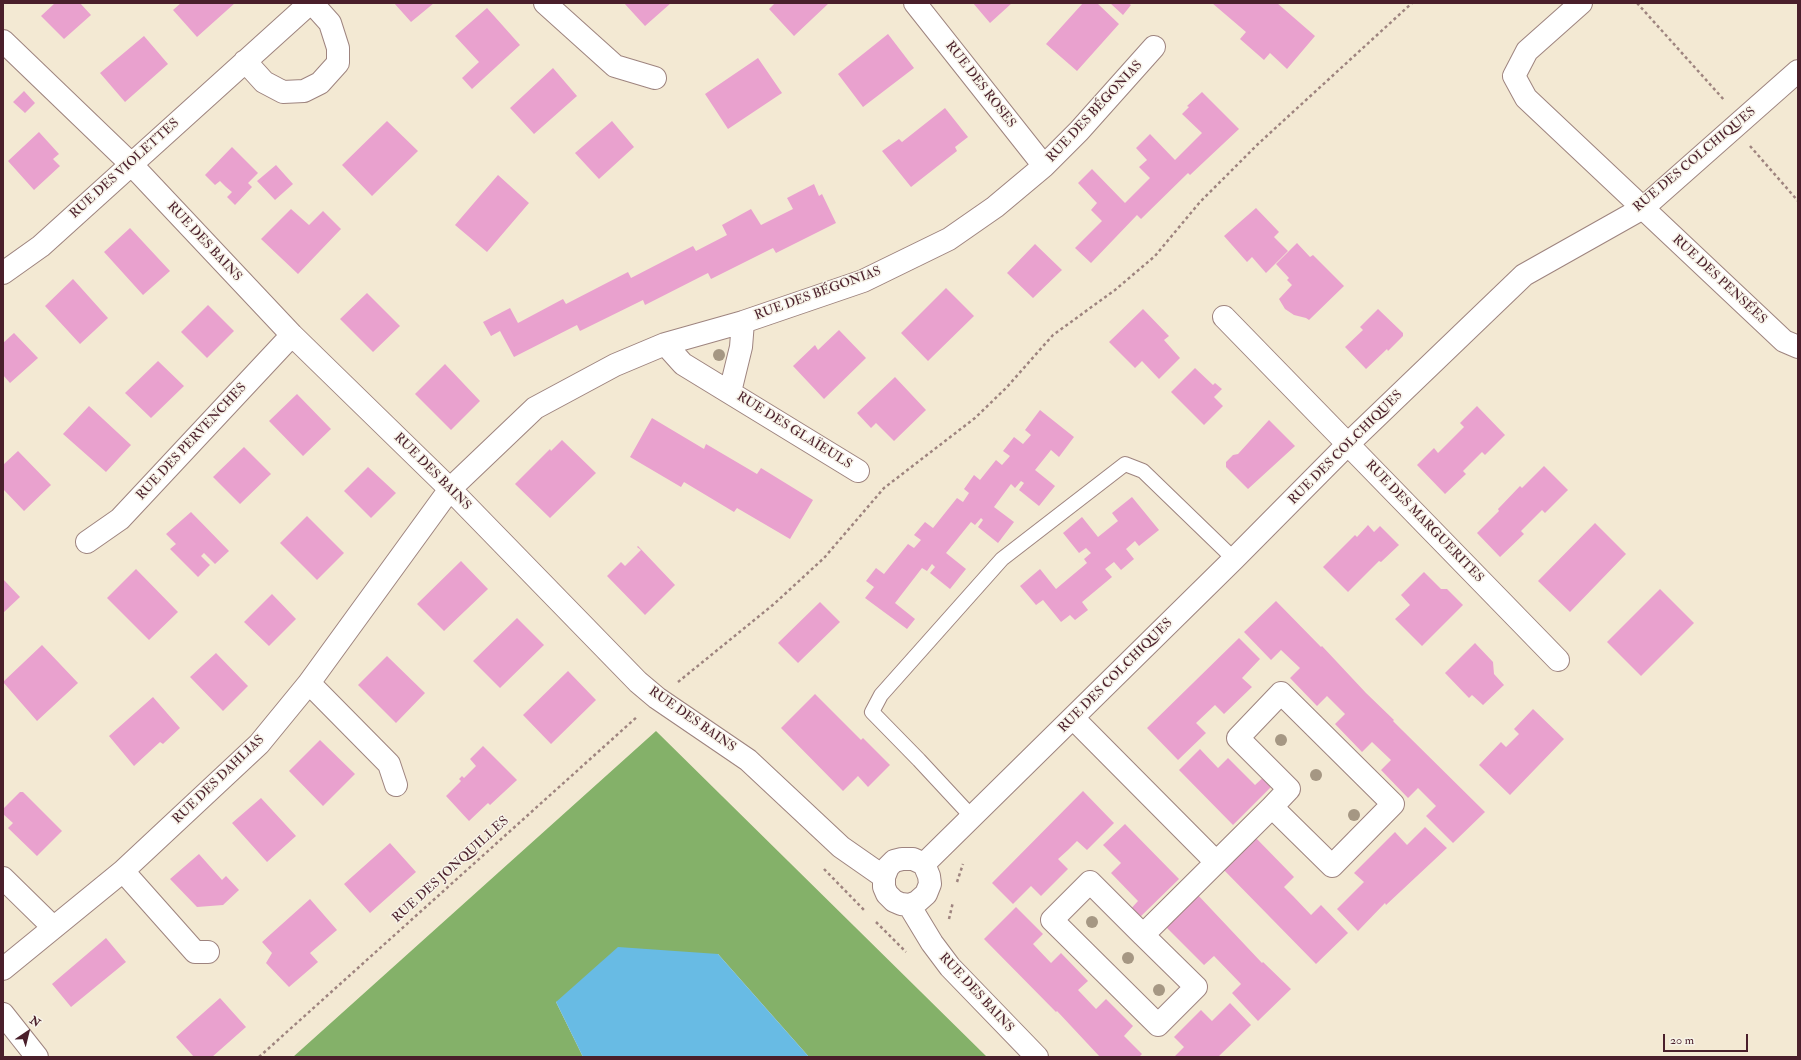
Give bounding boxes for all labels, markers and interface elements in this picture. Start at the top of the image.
street label: RUE DES ROSES [941,39,1019,131]
street label: RUE DES BÉGONIAS [1044,58,1146,166]
street label: RUE DES COLCHIQUES [1631,104,1759,216]
street label: RUE DES VIOLETTES [67,116,183,222]
street label: RUE DES BAINS [163,199,245,285]
street label: RUE DES PENSÉES [1669,232,1769,328]
street label: RUE DES BÉGONIAS [753,264,883,324]
street label: RUE DES PERVENCHES [134,380,250,504]
street label: RUE DES COLCHIQUES [1286,388,1406,508]
street label: RUE DES GLAÏEULS [734,389,854,473]
street label: RUE DES BAINS [390,430,474,514]
street label: RUE DES MARGUERITES [1362,458,1486,586]
street label: RUE DES COLCHIQUES [1056,616,1176,736]
street label: RUE DES BAINS [645,684,739,756]
street label: RUE DES DAHLIAS [170,732,268,828]
street label: RUE DES JONQUILLES [390,814,512,926]
street label: RUE DES BAINS [935,950,1017,1036]
north arrow [8,1012,48,1052]
text: N [27,1014,43,1030]
scale bar [1665,1026,1750,1052]
text: 20 m [1670,1033,1694,1048]

